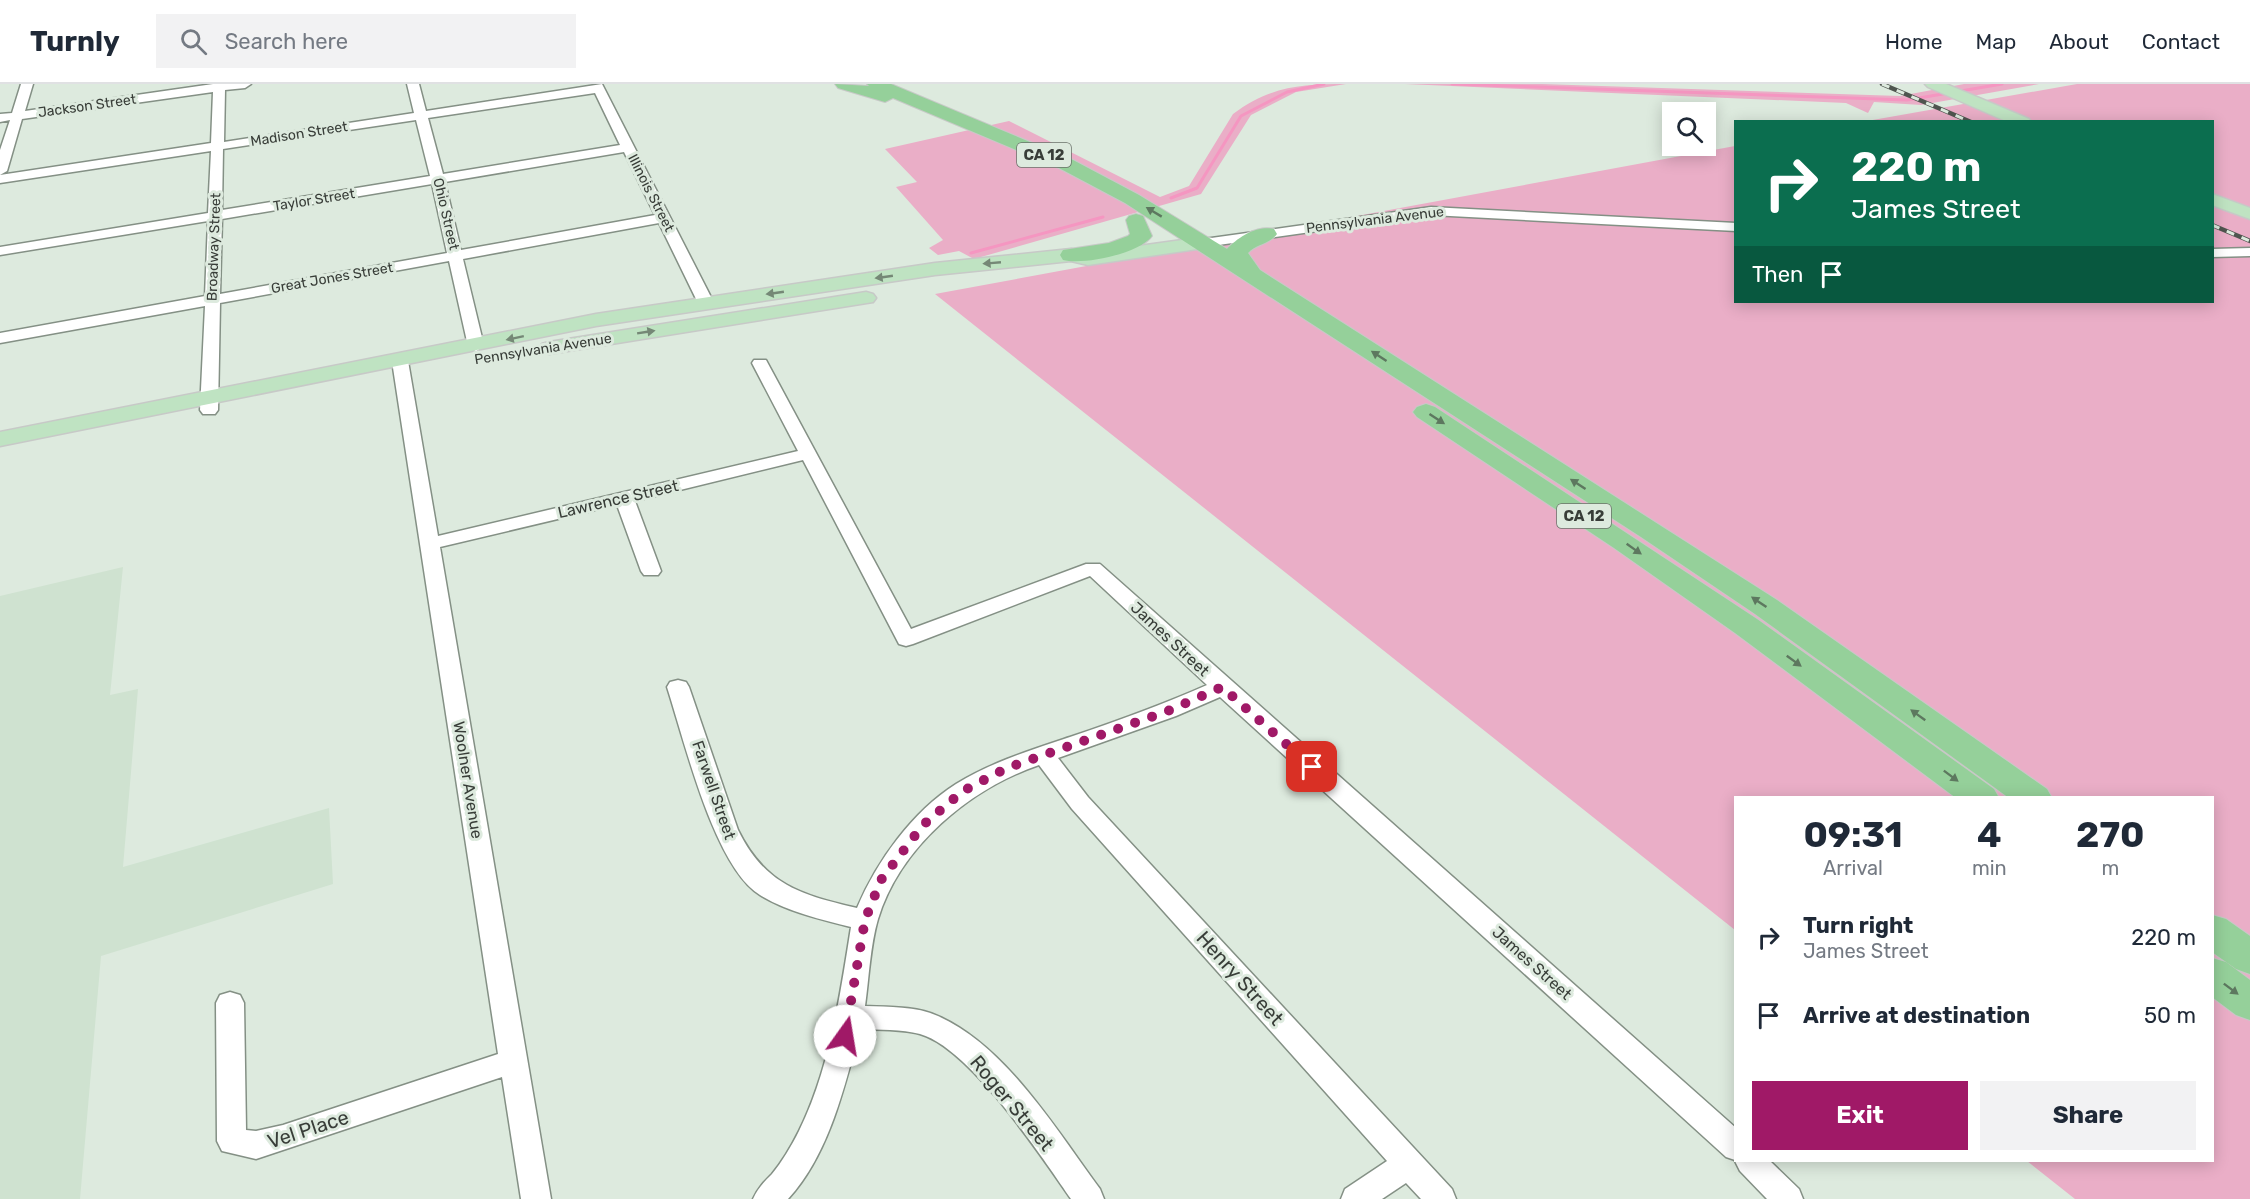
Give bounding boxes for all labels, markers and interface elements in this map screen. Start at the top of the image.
search box [156,14,576,68]
text: Turnly [30,25,120,58]
icon: search [177,25,210,58]
text: Search here [225,28,348,55]
text: Home [1885,29,1942,54]
text: Map [1975,29,2016,54]
text: About [2049,29,2109,54]
text: Contact [2142,29,2220,54]
street label: Jackson Street [37,91,138,121]
map controls [1662,102,1716,156]
button: search [1662,102,1716,156]
street label: Madison Street [249,118,349,150]
text: 220 m [1851,142,1982,192]
road number: CA 12 [1017,143,1071,167]
icon: right [1752,144,1830,222]
street label: Illinois Street [624,151,678,235]
street label: Ohio Street [429,176,463,252]
street label: Taylor Street [272,185,357,215]
street label: Broadway Street [204,192,224,302]
text: James Street [1851,193,2020,225]
street label: Pennsylvania Avenue [1305,203,1445,237]
one-way arrow [1145,207,1162,217]
one-way arrow [982,258,1001,268]
icon: arrive [1815,258,1848,291]
street label: Great Jones Street [270,259,395,297]
text: Then [1752,261,1803,288]
one-way arrow [874,272,893,281]
one-way arrow [766,288,785,297]
one-way arrow [636,328,655,337]
street label: Pennsylvania Avenue [473,330,613,368]
one-way arrow [506,333,524,343]
one-way arrow [1371,350,1387,361]
one-way arrow [1428,413,1445,424]
street label: Lawrence Street [556,476,680,522]
one-way arrow [1570,478,1586,489]
road number: CA 12 [1557,504,1611,528]
one-way arrow [1626,543,1642,555]
one-way arrow [1750,597,1767,608]
street label: James Street [1127,598,1213,680]
one-way arrow [1785,655,1801,667]
one-way arrow [1911,709,1926,721]
street label: Woolner Avenue [449,720,487,840]
street label: Farwell Street [688,738,740,842]
pin [1286,741,1337,792]
icon: arrive [1295,750,1328,783]
one-way arrow [1943,770,1959,782]
text: 09:31 [1803,813,1903,856]
text: 4 [1977,813,2002,856]
text: 270 [2076,813,2145,856]
text: Arrival [1823,856,1883,880]
text: min [1972,856,2007,880]
text: m [2101,856,2119,880]
text: Turn right [1803,912,1913,939]
icon: right [1752,921,1785,954]
street label: James Street [1488,922,1576,1004]
text: 220 m [2131,924,2196,951]
street label: Henry Street [1191,926,1289,1030]
text: James Street [1803,939,1929,963]
one-way arrow [2224,982,2239,994]
icon: arrive [1752,999,1785,1032]
text: Arrive at destination [1803,1002,2030,1029]
text: 50 m [2144,1002,2196,1029]
position arrow [813,1004,877,1068]
street label: Roger Street [965,1050,1059,1156]
button: Exit [1752,1081,1968,1150]
button: Share [1980,1081,2196,1150]
street label: Vel Place [264,1105,352,1153]

